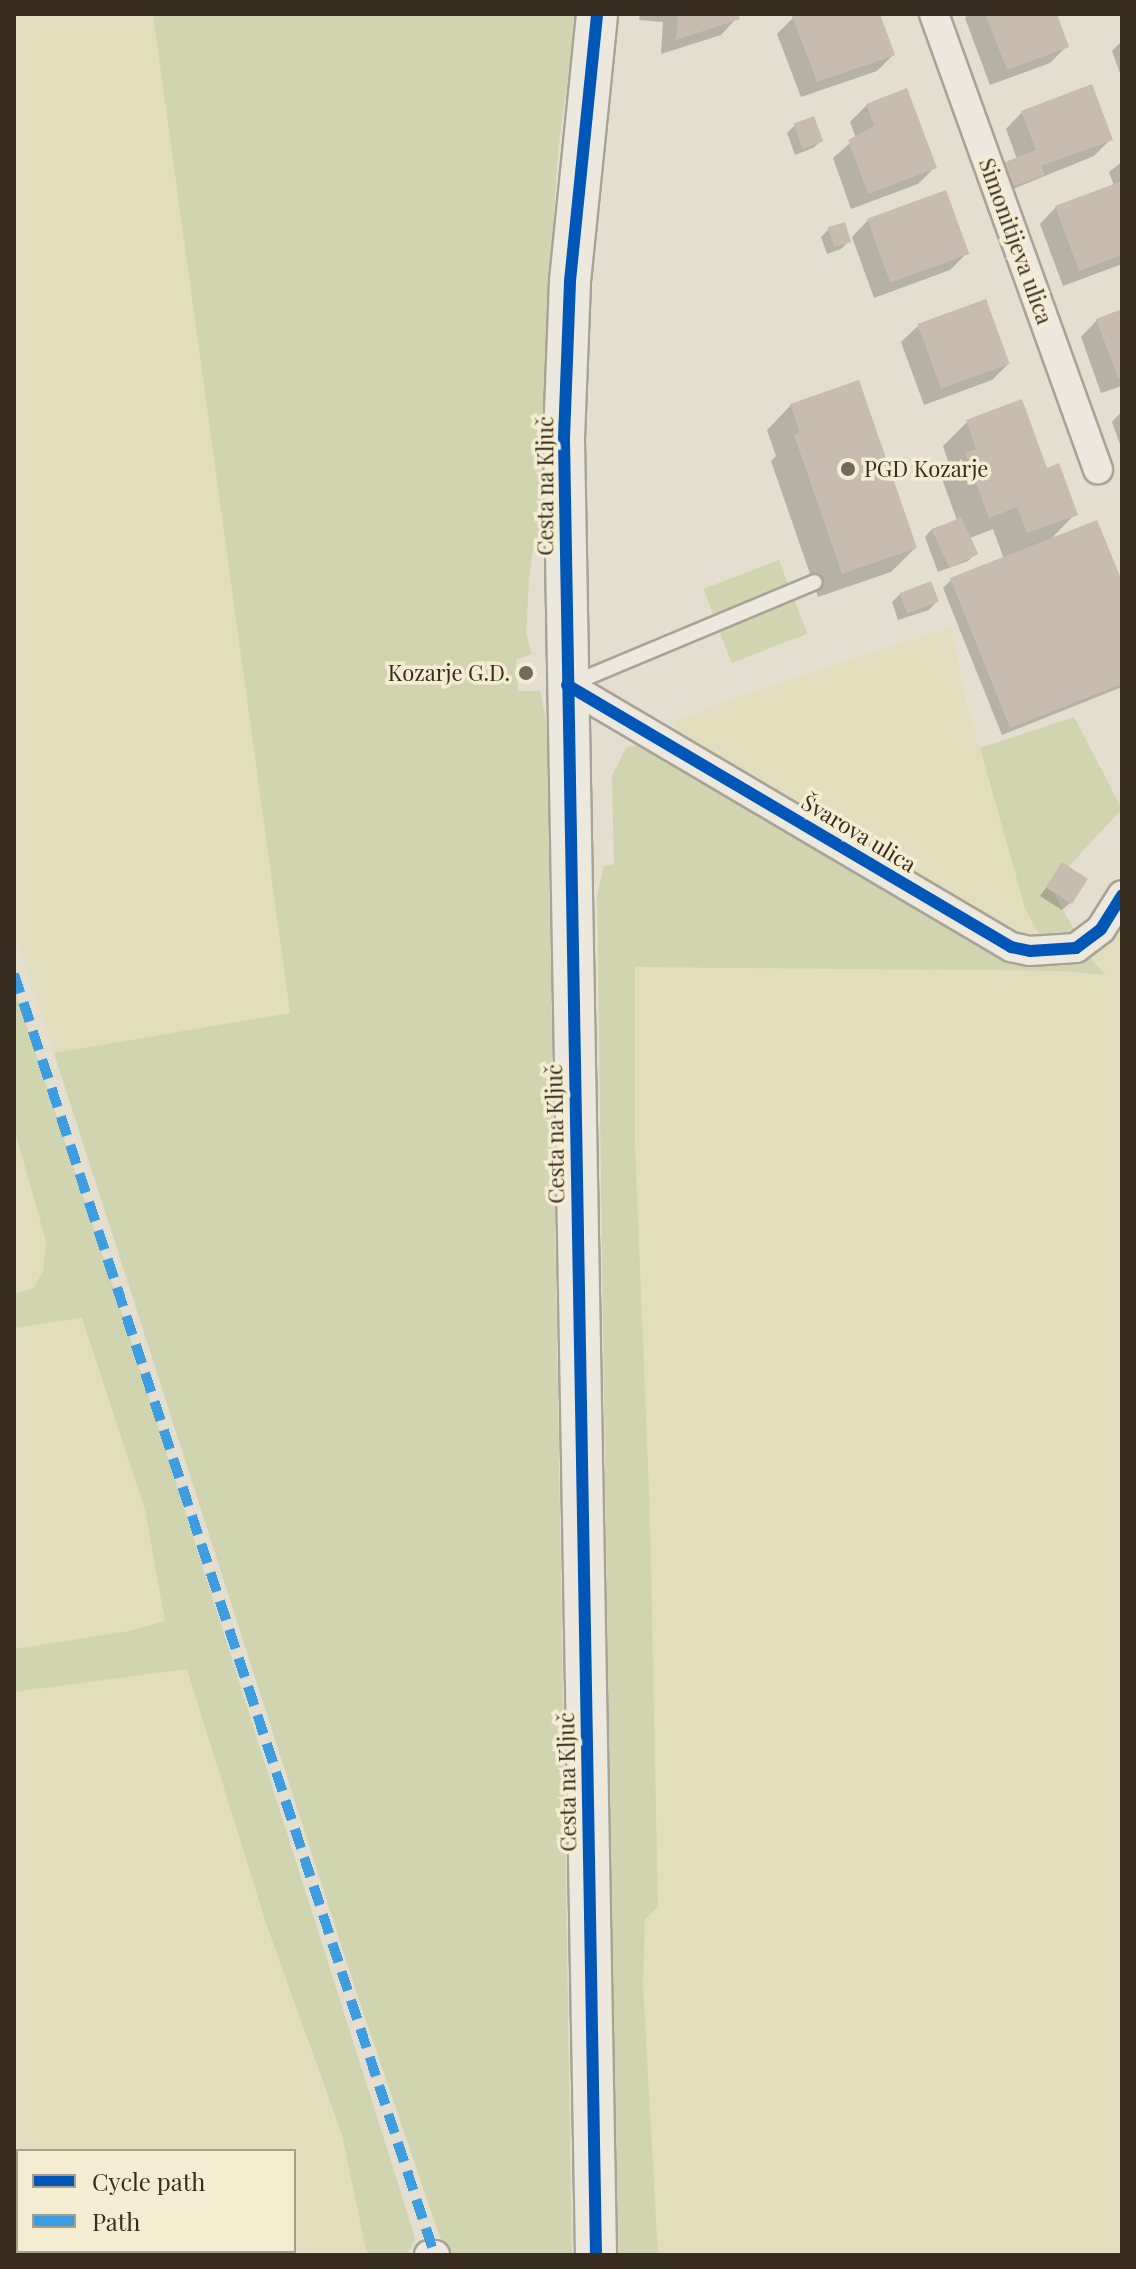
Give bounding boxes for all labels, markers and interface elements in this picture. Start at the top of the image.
street label: Simonitijeva ulica [974,154,1058,328]
street label: Cesta na Ključ [532,416,558,556]
place label: PGD Kozarje [864,456,988,482]
marker: PGD Kozarje [839,460,857,478]
place label: Kozarje G.D. [388,660,510,686]
marker: Kozarje G.D. [517,664,535,682]
street label: Švarova ulica [797,788,921,878]
street label: Cesta na Ključ [541,1064,569,1204]
street label: Cesta na Ključ [553,1712,581,1852]
legend [16,2149,296,2253]
text: Cycle path [92,2165,205,2197]
text: Path [92,2205,140,2237]

